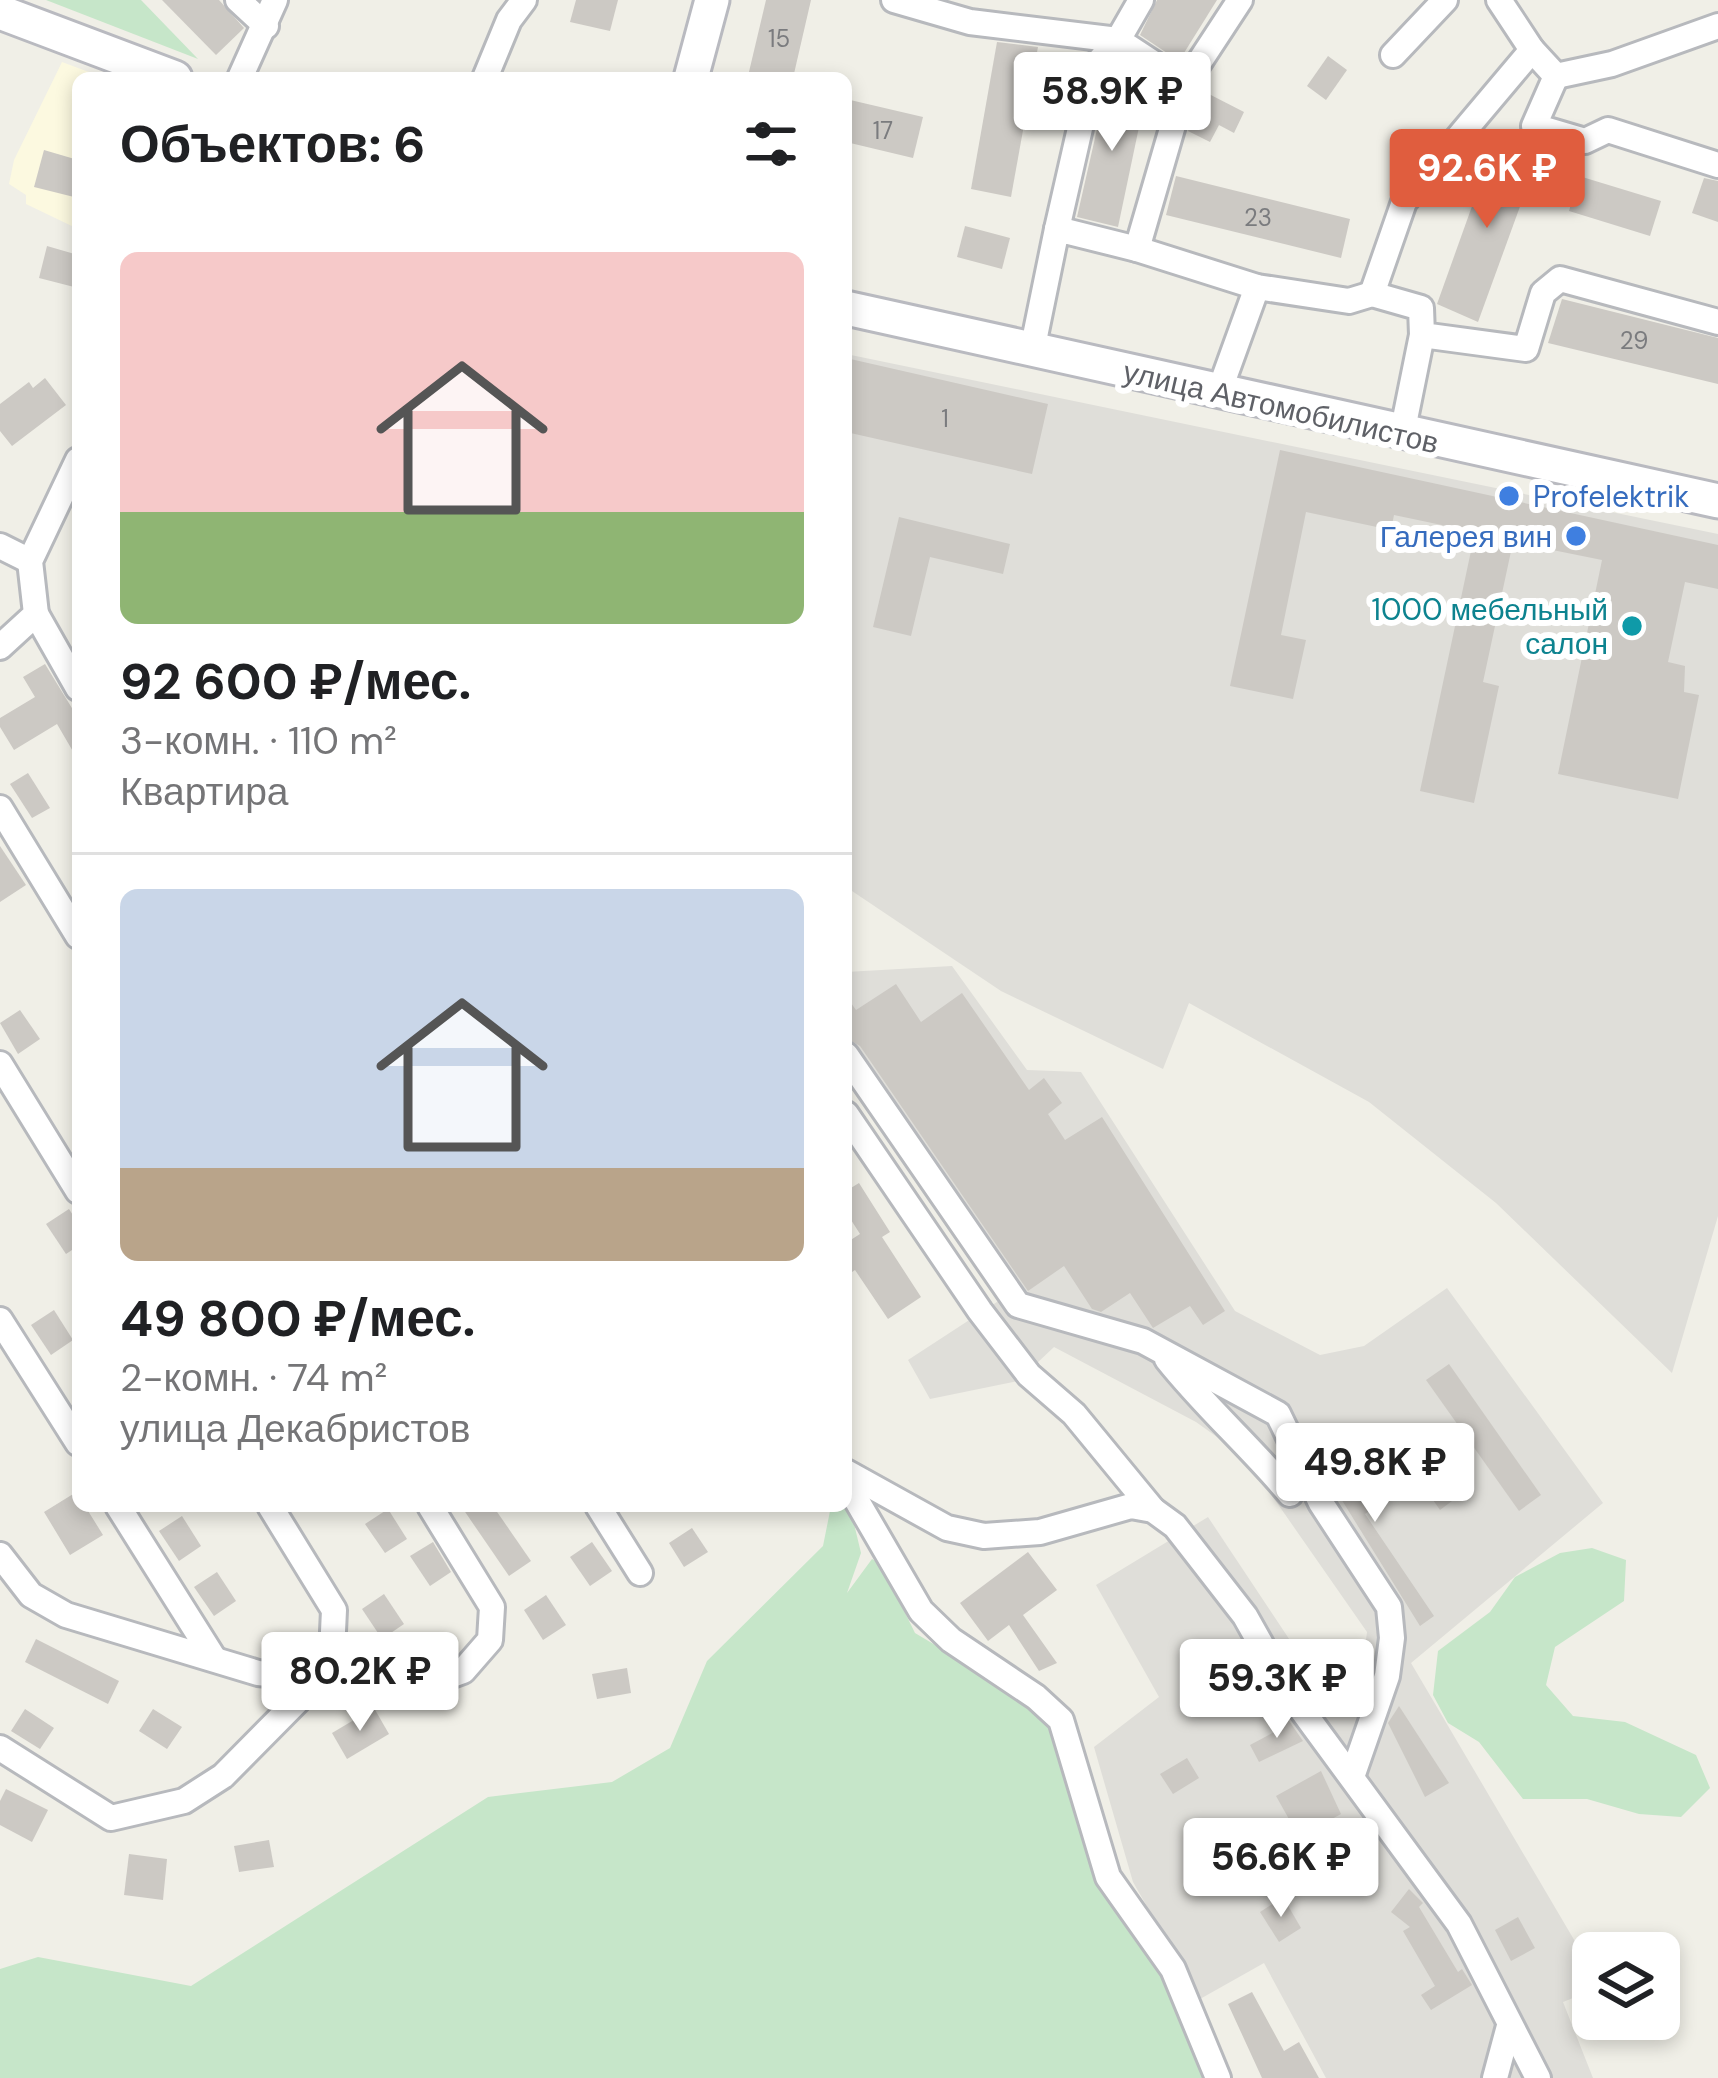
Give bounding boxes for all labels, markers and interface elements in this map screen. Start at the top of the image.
house number: 15 [768,23,790,54]
pin: 58.9K ₽ [1001,52,1223,154]
text: 58.9K ₽ [1041,65,1183,116]
text: Объектов: 6 [120,111,426,178]
icon: filters [738,111,804,177]
house number: 17 [873,115,893,146]
pin: 92.6K ₽ [1376,129,1598,231]
text: 92.6K ₽ [1417,142,1557,193]
house number: 23 [1244,202,1272,233]
house number: 29 [1620,325,1648,356]
icon: home [354,330,570,546]
street label: улица Автомобилистов [1120,352,1442,462]
house number: 1 [941,403,949,434]
place label: Profelektrik [1533,477,1689,516]
marker: Profelektrik [1496,483,1522,509]
place label: Галерея вин [1380,517,1552,556]
marker: Галерея вин [1563,523,1589,549]
place label: 1000 мебельный салон [1372,590,1608,663]
marker: 1000 мебельный салон [1619,613,1645,639]
text: 92 600 ₽/мес. [120,648,471,715]
text: 3-комн. · 110 m² [120,715,397,766]
text: Квартира [120,766,289,817]
icon: home [354,967,570,1183]
text: 49 800 ₽/мес. [120,1285,475,1352]
text: 2-комн. · 74 m² [120,1352,388,1403]
text: улица Декабристов [120,1403,470,1454]
pin: 49.8K ₽ [1264,1423,1486,1525]
text: 49.8K ₽ [1303,1436,1447,1487]
pin: 80.2K ₽ [249,1632,471,1734]
pin: 59.3K ₽ [1166,1639,1388,1741]
text: 80.2K ₽ [288,1645,432,1696]
text: 59.3K ₽ [1207,1652,1347,1703]
pin: 56.6K ₽ [1170,1818,1392,1920]
text: 56.6K ₽ [1210,1831,1352,1882]
map controls [1572,1932,1680,2040]
button: layers [1572,1932,1680,2040]

